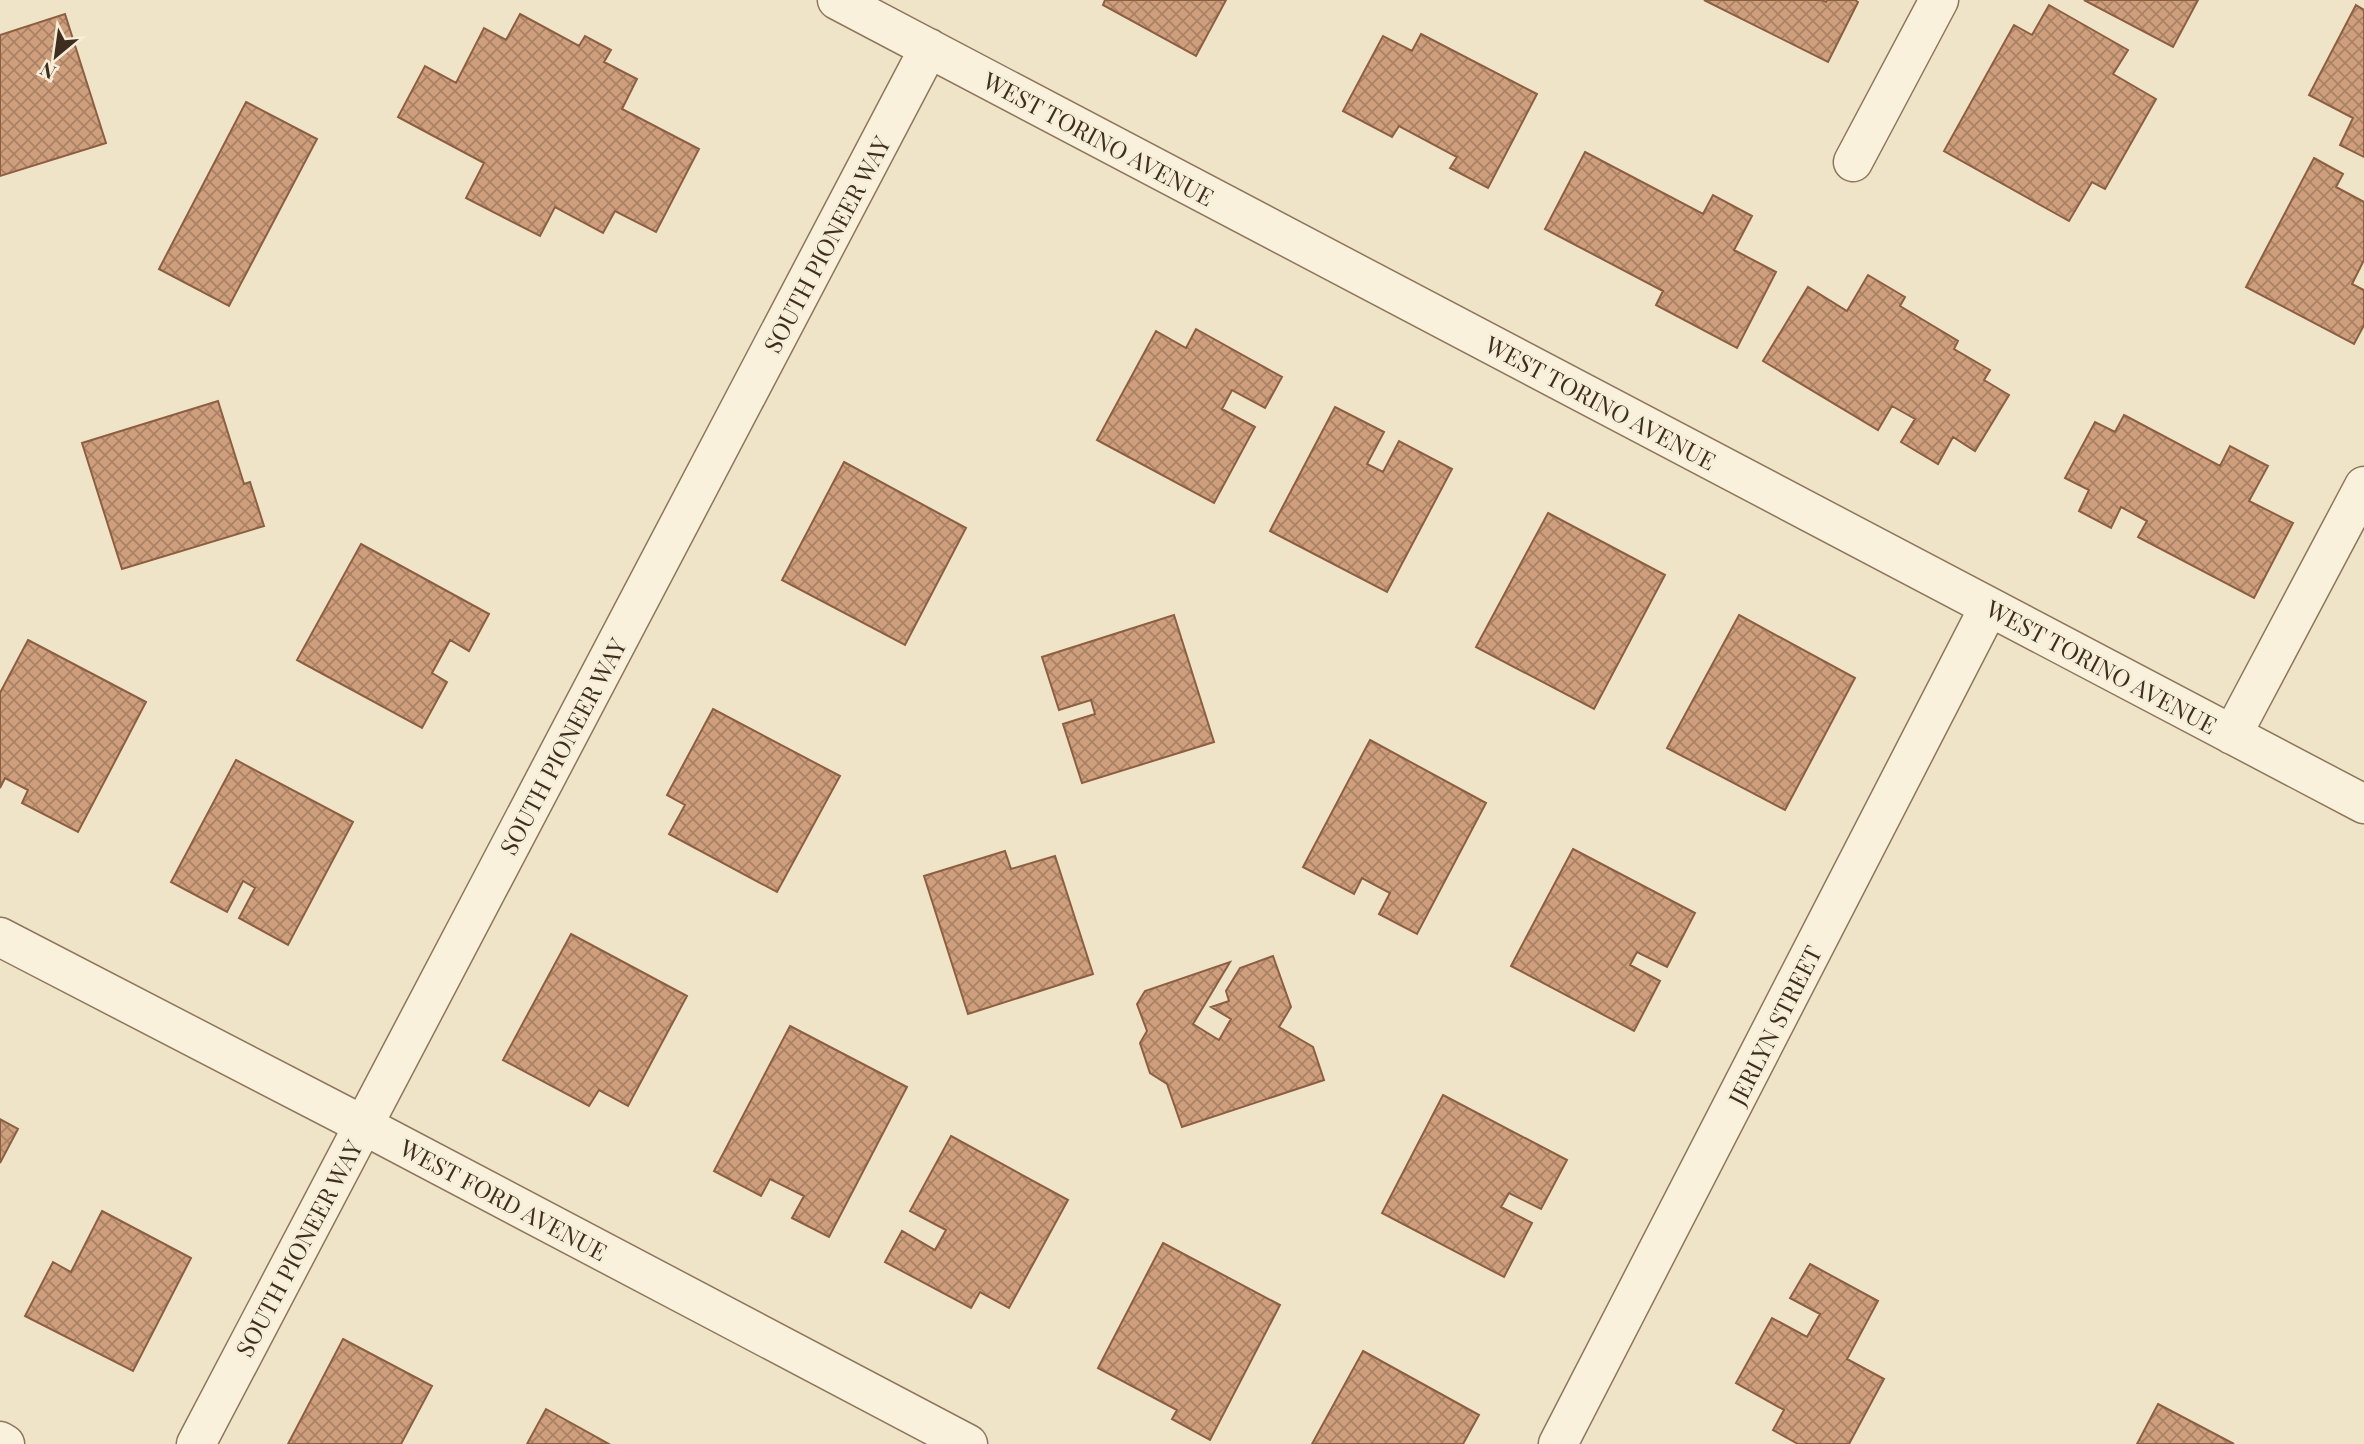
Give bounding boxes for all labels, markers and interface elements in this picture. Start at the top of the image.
north arrow [21,21,91,91]
text: N [35,57,60,86]
street label: WEST TORINO AVENUE [977,63,1220,212]
street label: SOUTH PIONEER WAY [755,130,897,358]
street label: WEST TORINO AVENUE [1479,327,1722,476]
street label: WEST TORINO AVENUE [1980,591,2223,740]
street label: SOUTH PIONEER WAY [491,632,633,860]
street label: JERLYN STREET [1720,940,1828,1111]
street label: WEST FORD AVENUE [394,1130,613,1267]
street label: SOUTH PIONEER WAY [227,1134,369,1362]

